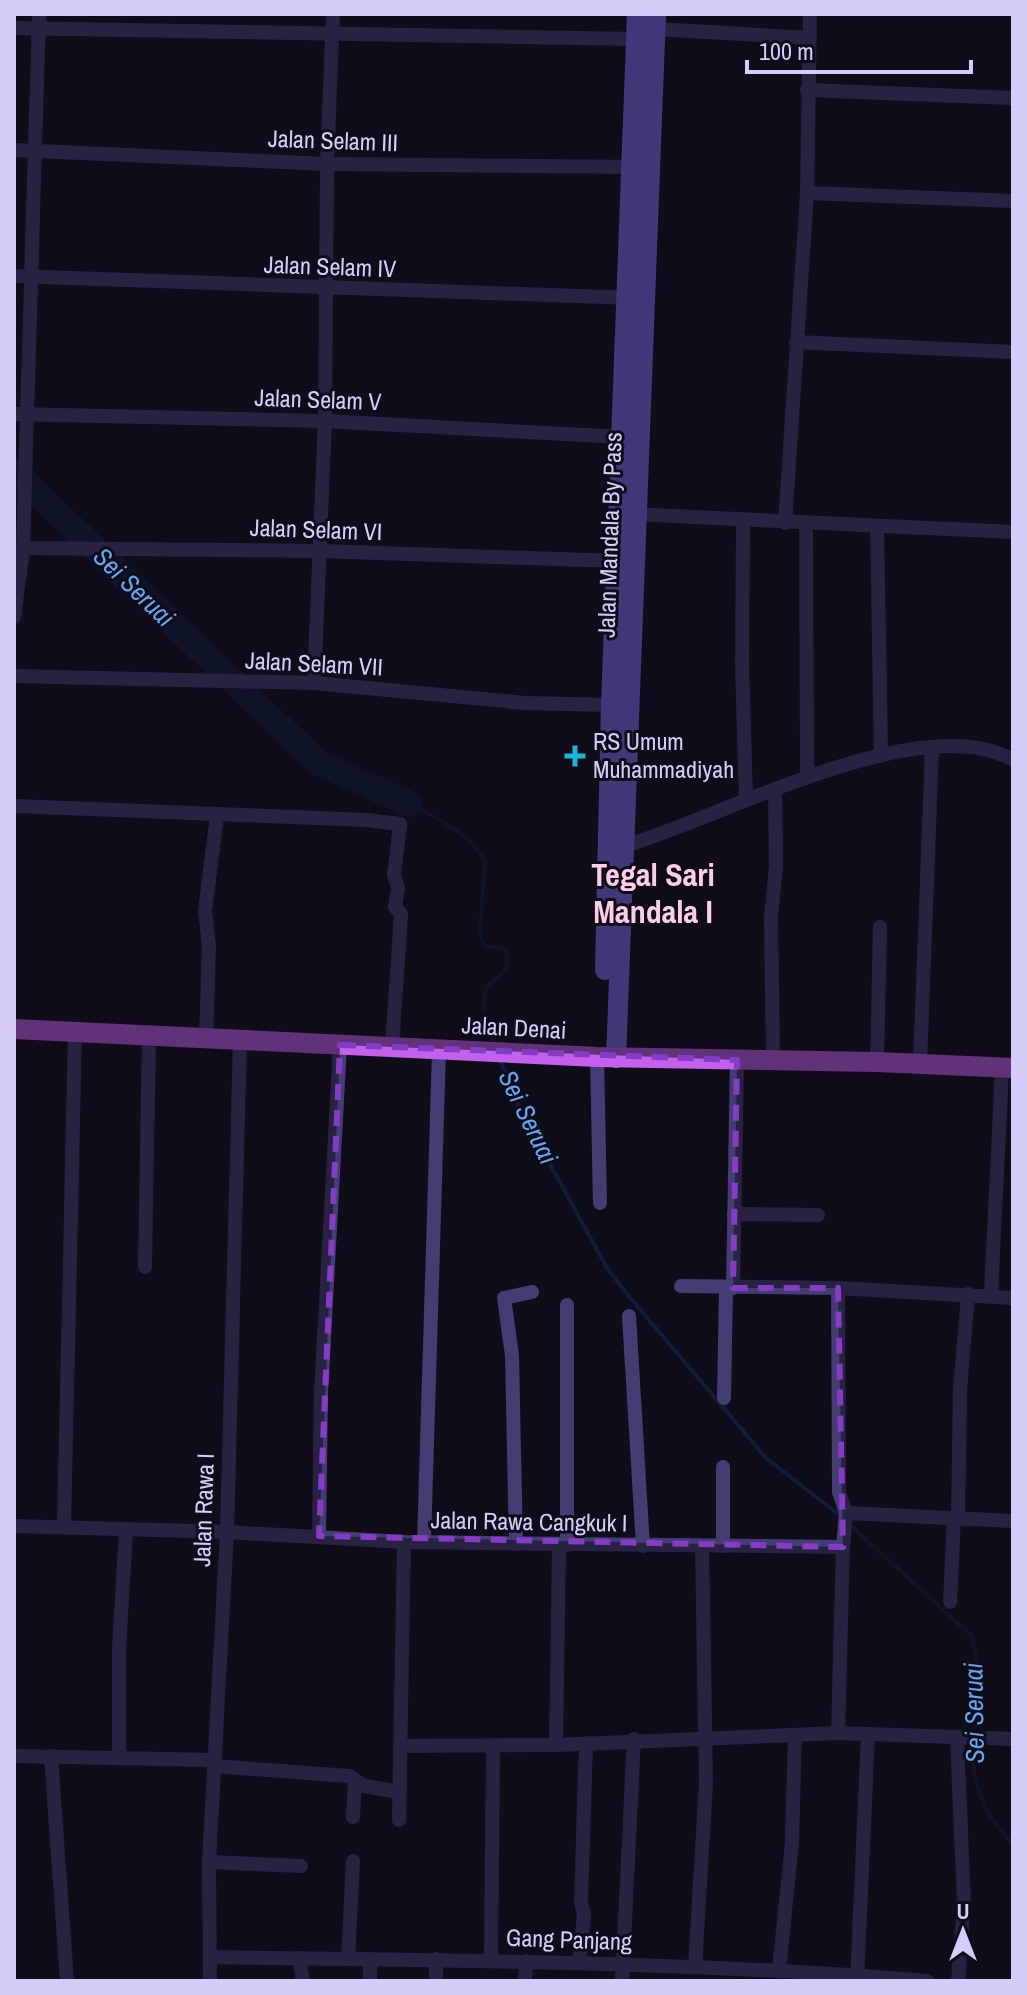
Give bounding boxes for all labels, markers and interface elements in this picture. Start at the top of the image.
scale bar [747,24,971,74]
text: 100 m [759,35,814,67]
street label: Jalan Selam III [267,122,399,158]
street label: Jalan Selam IV [263,248,397,284]
street label: Jalan Selam V [254,381,382,417]
street label: Jalan Mandala By Pass [589,432,629,638]
street label: Jalan Selam VI [249,511,383,547]
water label: Sei Seruai [86,539,183,634]
street label: Jalan Selam VII [244,643,384,683]
place label: RS Umum Muhammadiyah [593,725,734,785]
marker: RS Umum Muhammadiyah [564,745,586,767]
district label: Tegal Sari Mandala I [591,853,715,933]
street label: Jalan Denai [461,1008,567,1046]
water label: Sei Seruai [491,1064,566,1170]
street label: Jalan Rawa I [185,1453,221,1567]
street label: Jalan Rawa Cangkuk I [430,1503,628,1539]
water label: Sei Seruai [955,1662,992,1764]
north arrow [923,1891,1003,1971]
text: U [956,1896,970,1926]
street label: Gang Panjang [506,1921,633,1957]

